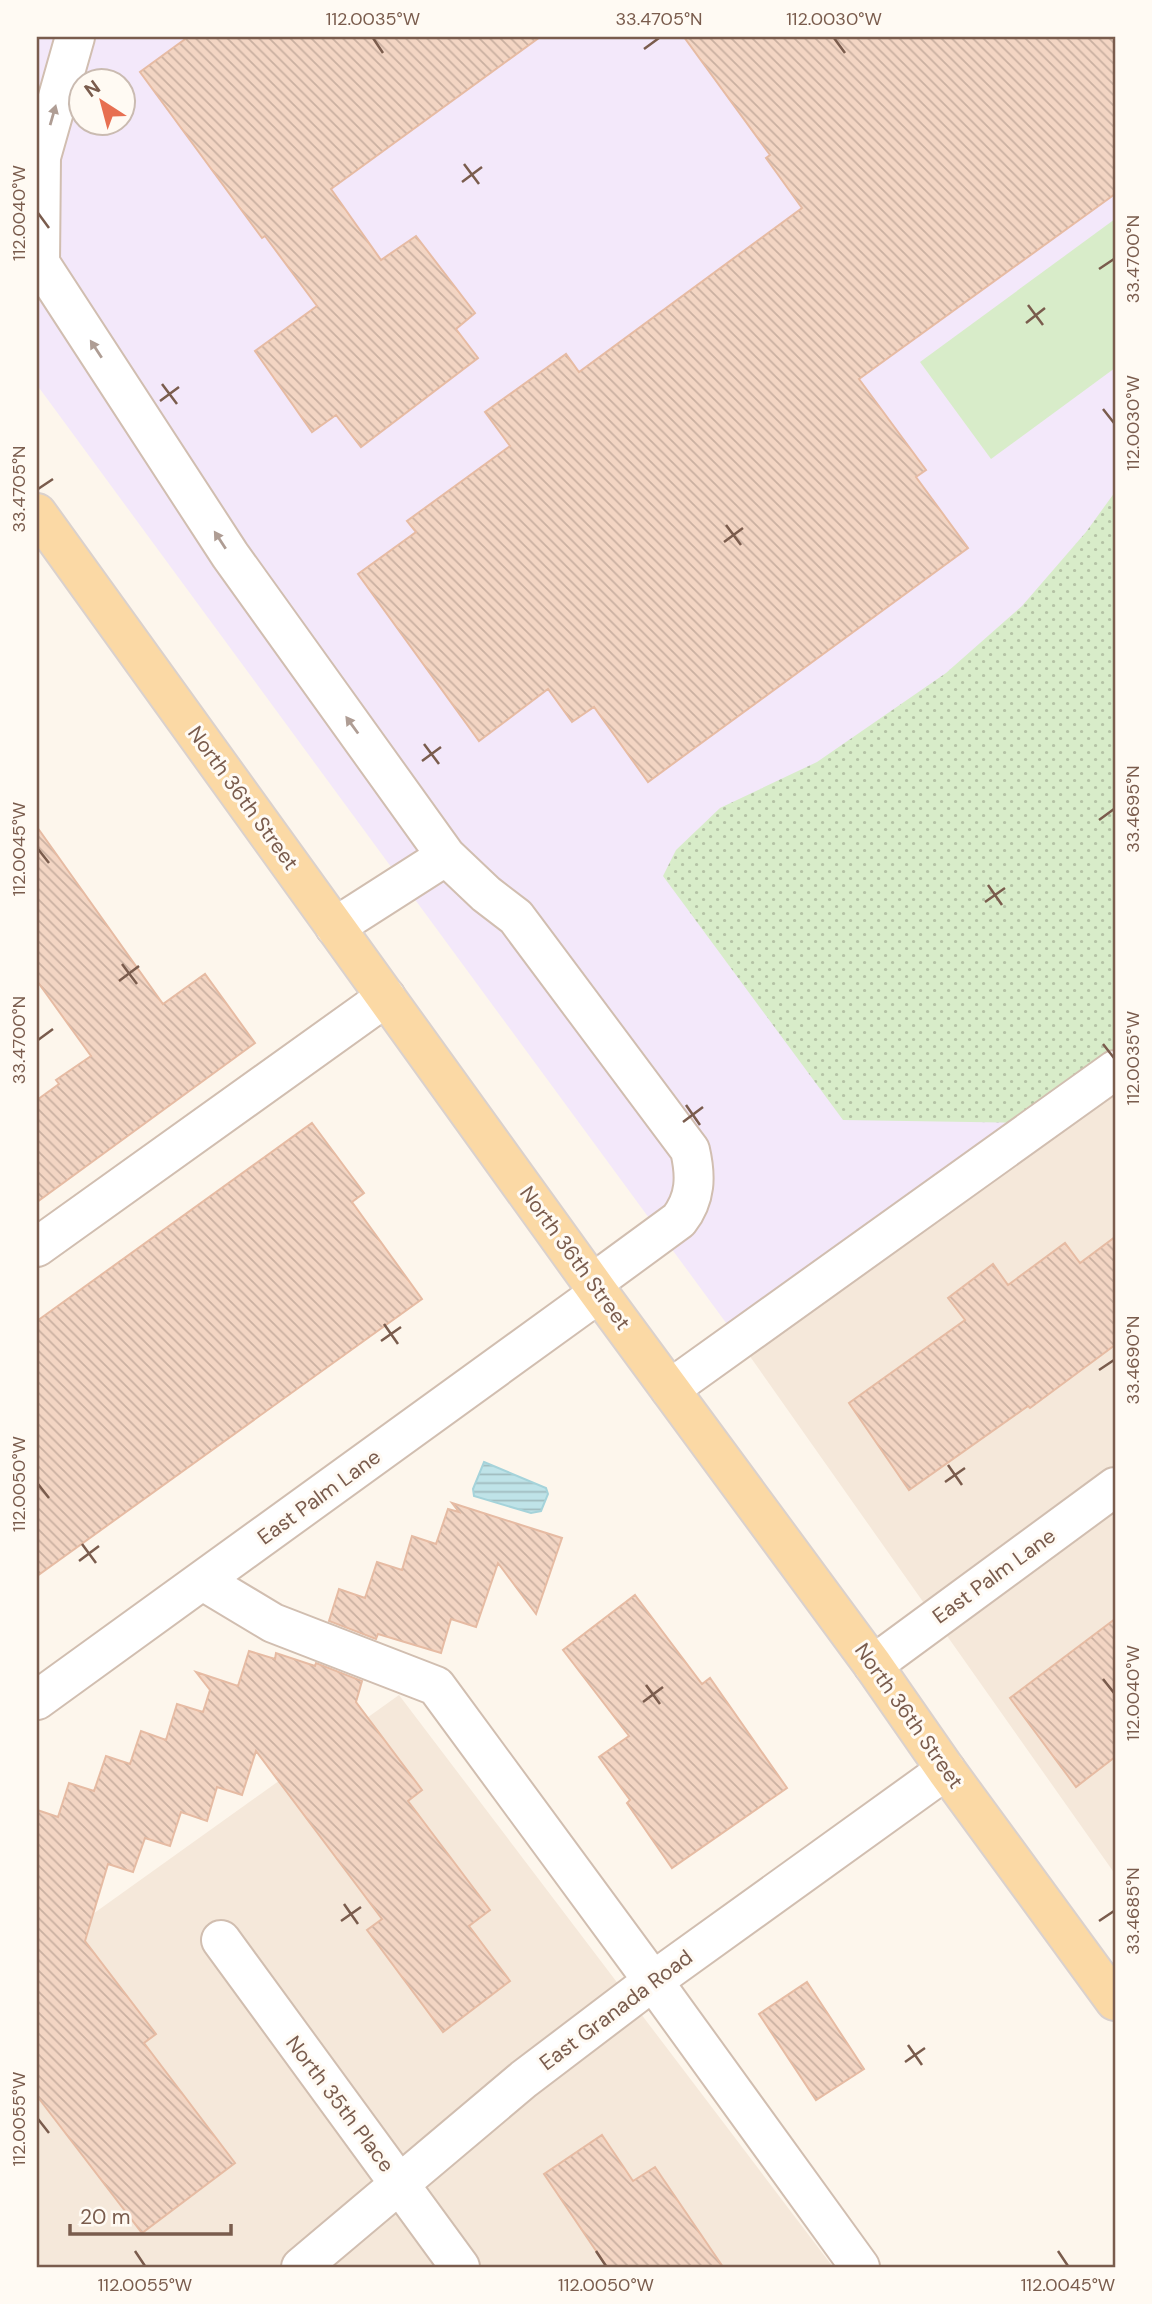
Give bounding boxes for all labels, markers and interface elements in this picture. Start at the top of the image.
text: 112.0035°W [326,7,420,31]
text: 33.4705°N [615,7,703,31]
text: 112.0030°W [786,7,882,31]
north arrow [66,66,136,136]
text: N [79,74,105,103]
one-way arrow [48,105,58,126]
text: 112.0040°W [7,165,31,261]
text: 33.4700°N [1121,215,1145,303]
one-way arrow [90,339,103,359]
text: 112.0030°W [1121,375,1145,471]
text: 33.4705°N [7,445,31,533]
one-way arrow [214,530,227,550]
one-way arrow [345,716,359,734]
street label: North 36th Street [181,720,305,876]
text: 33.4695°N [1121,765,1145,853]
text: 112.0045°W [7,802,31,896]
text: 33.4700°N [7,996,31,1084]
text: 112.0035°W [1121,1011,1145,1105]
street label: North 36th Street [513,1180,637,1336]
text: 33.4690°N [1121,1316,1145,1404]
text: 112.0050°W [7,1436,31,1532]
street label: East Palm Lane [252,1443,386,1551]
street label: East Palm Lane [927,1522,1061,1630]
street label: North 36th Street [848,1638,970,1794]
text: 112.0040°W [1121,1645,1145,1741]
text: 33.4685°N [1121,1867,1145,1955]
street label: East Granada Road [534,1943,698,2077]
street label: North 35th Place [279,2030,401,2178]
text: 112.0055°W [7,2072,31,2166]
scale bar [70,2192,231,2236]
text: 20 m [80,2203,131,2231]
text: 112.0055°W [98,2273,192,2297]
text: 112.0050°W [558,2273,654,2297]
text: 112.0045°W [1021,2273,1115,2297]

